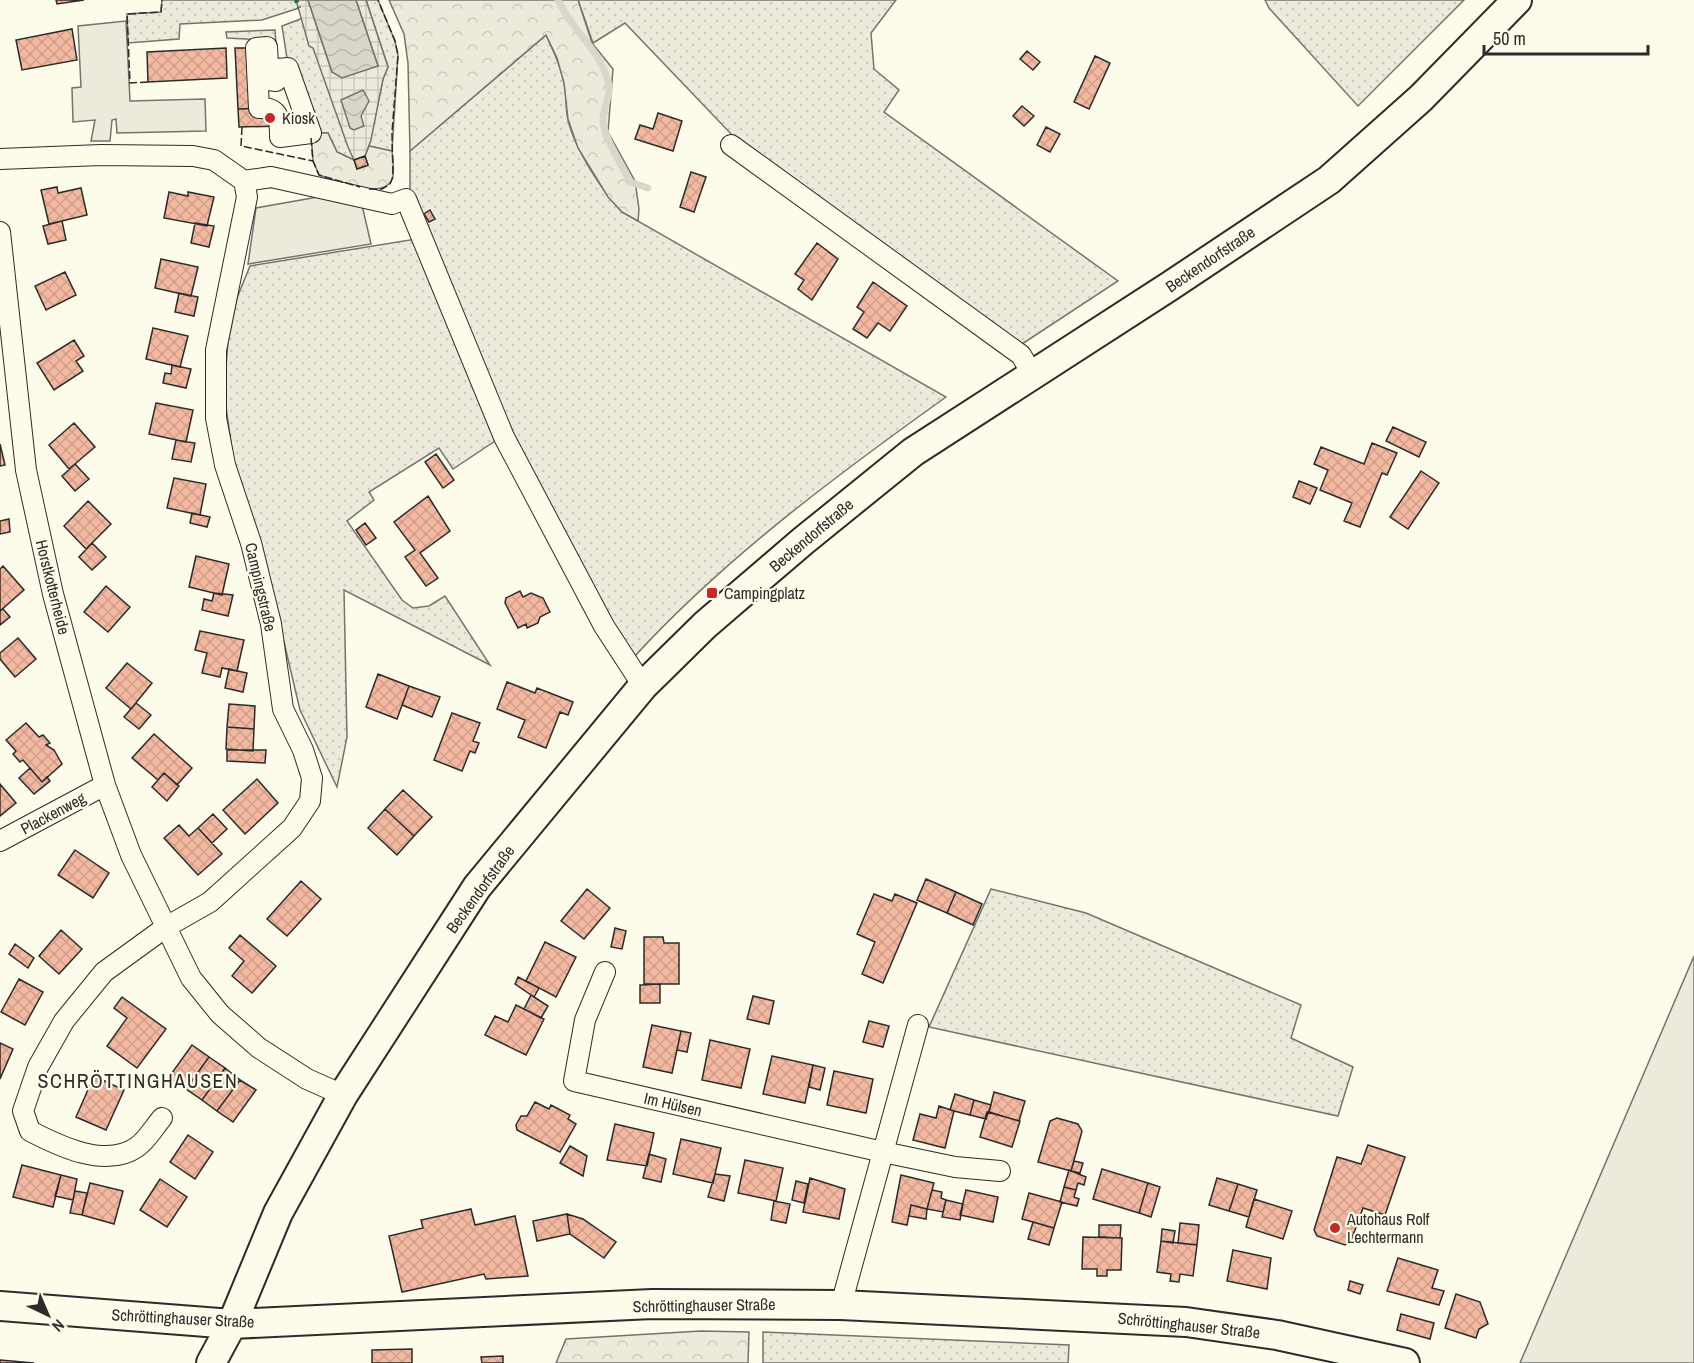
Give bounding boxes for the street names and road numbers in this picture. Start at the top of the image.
street label: Beckendorfstraße [1161,221,1259,297]
street label: Beckendorfstraße [764,493,858,577]
street label: Horstkotterheide [31,537,75,637]
street label: Campingstraße [240,540,282,634]
street label: Plackenweg [17,786,90,839]
street label: Beckendorfstraße [441,841,519,937]
street label: Im Hülsen [642,1087,704,1121]
street label: Schröttinghauser Straße [632,1293,776,1317]
street label: Schröttinghauser Straße [111,1303,255,1333]
street label: Schröttinghauser Straße [1117,1307,1261,1343]

